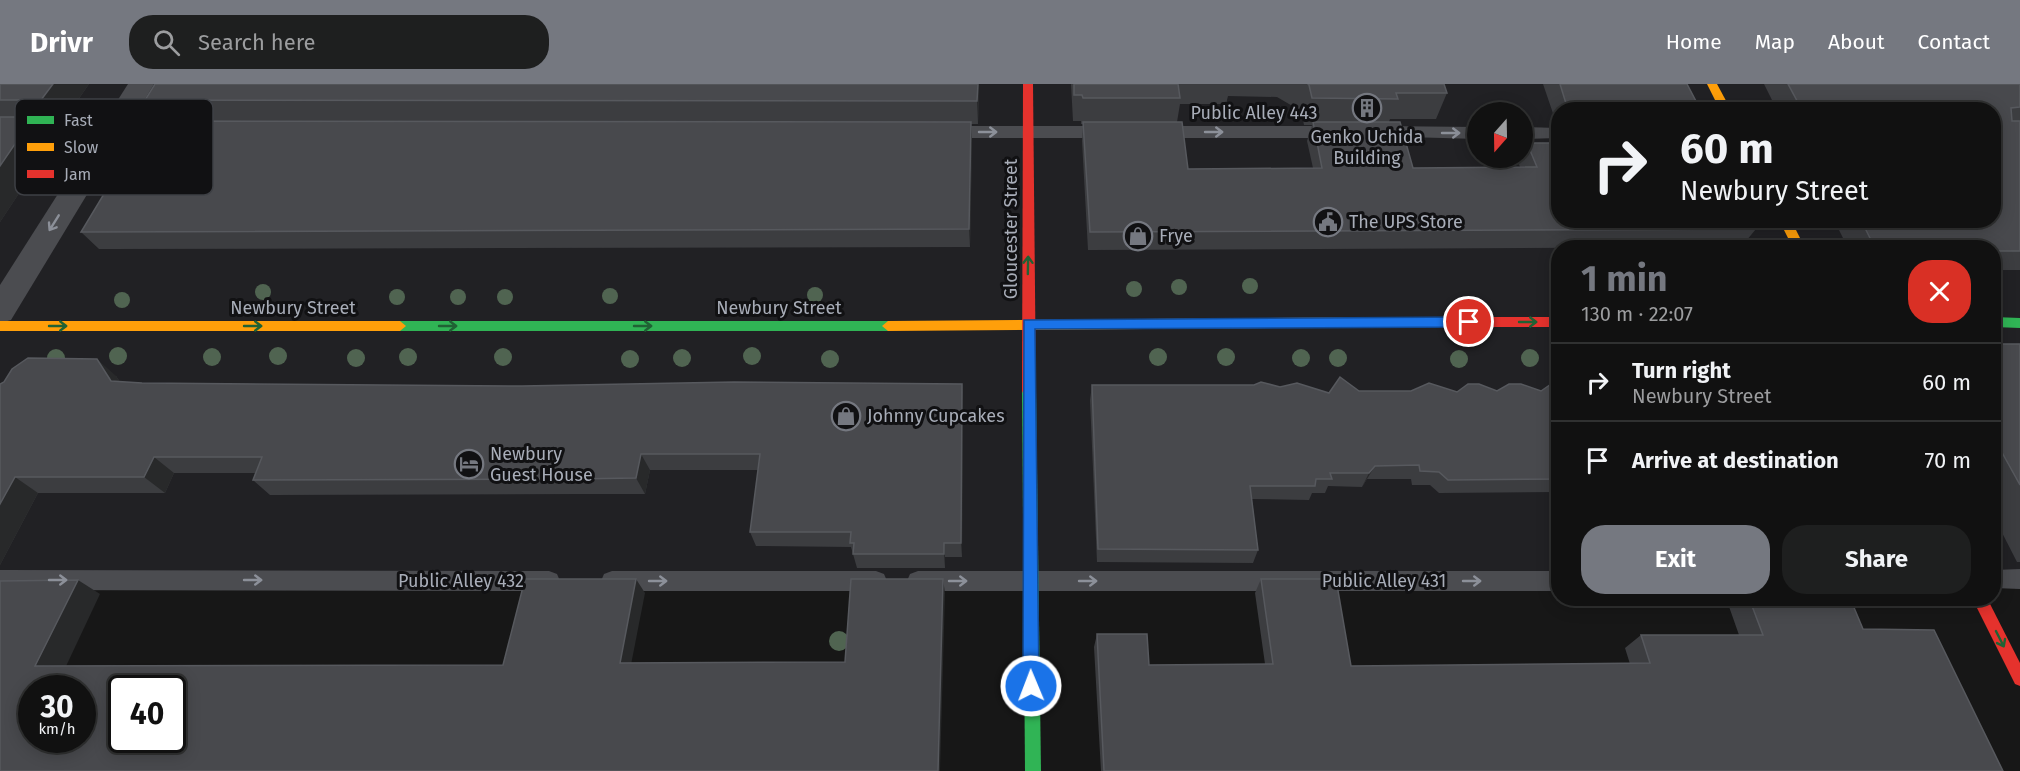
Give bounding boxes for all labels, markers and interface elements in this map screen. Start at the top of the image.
search box [129,15,549,69]
text: Drivr [30,26,93,59]
icon: search [150,26,183,59]
text: Search here [198,29,315,56]
text: Home [1666,29,1722,55]
text: Map [1755,29,1795,55]
text: About [1828,29,1885,55]
text: Contact [1918,29,1990,55]
building icon: Genko Uchida Building [1351,92,1383,124]
legend [15,99,213,195]
street label: Public Alley 443 [1191,102,1317,124]
north arrow [1467,102,1533,168]
map controls [1467,102,1533,168]
text: Fast [64,111,93,130]
text: 60 m [1680,124,1774,174]
one-way arrow [978,126,998,138]
one-way arrow [1203,126,1223,138]
place label: Genko Uchida Building [1311,126,1423,169]
icon: right [1581,126,1659,204]
one-way arrow [1440,127,1460,139]
text: Slow [64,138,99,157]
street label: Gloucester Street [1000,158,1022,299]
text: Jam [64,165,91,184]
text: Newbury Street [1680,175,1868,207]
public building icon: The UPS Store [1312,206,1344,238]
place label: The UPS Store [1349,211,1463,233]
one-way arrow [48,214,60,231]
shop icon: Frye [1122,220,1154,252]
place label: Frye [1159,225,1193,247]
one-way arrow [1022,256,1034,276]
text: 1 min [1581,257,1668,301]
button: close [1908,260,1971,323]
pin [1443,296,1494,347]
street label: Newbury Street [230,297,356,319]
street label: Newbury Street [716,297,842,319]
text: 130 m · 22:07 [1581,302,1693,326]
icon: arrive [1452,305,1485,338]
one-way arrow [1517,316,1537,328]
one-way arrow [48,320,68,332]
one-way arrow [243,320,263,332]
one-way arrow [438,320,458,332]
one-way arrow [633,320,653,332]
text: Turn right [1632,357,1731,384]
icon: right [1581,366,1614,399]
text: 60 m [1922,369,1971,396]
text: Newbury Street [1632,384,1772,408]
shop icon: Johnny Cupcakes [830,400,862,432]
place label: Johnny Cupcakes [867,405,1005,427]
place label: Newbury Guest House [490,443,593,486]
icon: arrive [1581,444,1614,477]
text: Arrive at destination [1632,447,1839,474]
text: 70 m [1925,447,1971,474]
hotel icon: Newbury Guest House [453,448,485,480]
button: Exit [1581,525,1770,594]
button: Share [1782,525,1971,594]
street label: Public Alley 432 [398,570,524,592]
street label: Public Alley 431 [1322,570,1446,592]
one-way arrow [48,574,68,586]
one-way arrow [243,574,263,586]
one-way arrow [648,575,668,587]
one-way arrow [948,575,968,587]
one-way arrow [1077,575,1097,587]
one-way arrow [1461,575,1481,587]
one-way arrow [1994,629,2006,647]
position arrow [999,654,1063,718]
speed limit sign: 40 [108,675,186,753]
text: 30 [40,689,74,725]
text: km/h [38,720,76,738]

